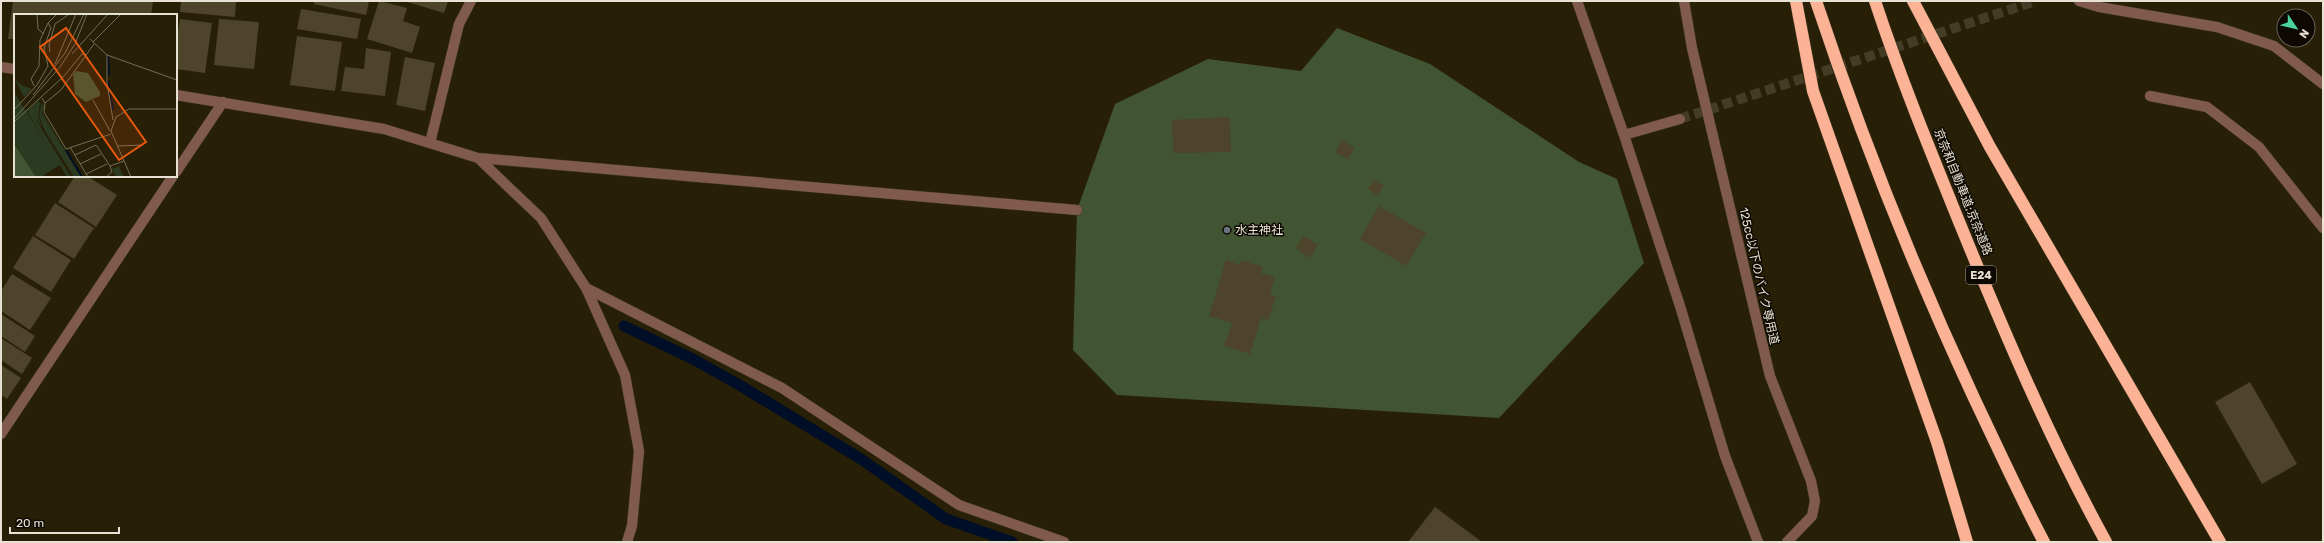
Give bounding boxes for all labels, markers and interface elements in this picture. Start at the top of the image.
north arrow [2276,8,2316,48]
inset map [14,14,177,177]
text: N [2296,26,2311,40]
street label: 京奈和自動車道;京奈道路 [1931,127,1995,257]
street label: 125cc以下のバイク専用道 [1736,206,1782,346]
place label: 水主神社 [1235,223,1283,237]
marker: 水主神社 [1222,225,1232,235]
road number: E24 [1966,266,1996,284]
scale bar [10,509,119,535]
text: 20 m [16,516,44,530]

